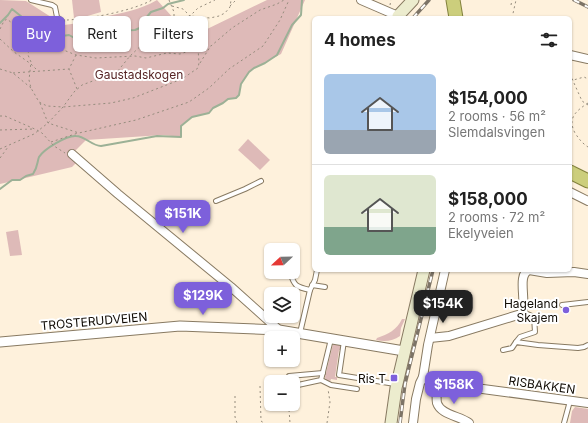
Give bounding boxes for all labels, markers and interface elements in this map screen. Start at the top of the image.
chip: Buy [12,16,65,52]
chip: Rent [73,16,131,52]
chip: Filters [139,16,208,52]
icon: filters [538,29,560,51]
text: 4 homes [324,30,396,50]
park label: Gaustadskogen [95,67,183,82]
text: $154,000 [448,88,528,108]
icon: home [356,90,404,138]
text: 2 rooms · 56 m² [448,108,546,124]
text: Slemdalsvingen [448,124,545,140]
text: $158,000 [448,189,528,209]
icon: home [356,191,404,239]
pin: $151K [155,200,211,234]
text: $151K [164,205,202,221]
text: 2 rooms · 72 m² [448,209,545,225]
text: Ekelyveien [448,225,514,241]
north arrow [264,243,300,279]
map controls [264,243,300,411]
pin: $129K [175,282,231,316]
text: $129K [183,287,223,303]
button: layers [264,287,300,323]
pin: $154K [415,290,471,324]
text: $154K [423,295,463,311]
place label: Hageland Skajem [504,296,558,325]
marker: Hageland Skajem [561,305,571,315]
street label: TROSTERUDVEIEN [40,309,148,333]
button: + [264,331,300,367]
place label: Ris T [358,371,386,386]
pin: $158K [426,371,482,405]
marker: Ris T [389,373,399,383]
street label: RISBAKKEN [508,373,576,397]
button: − [264,375,300,411]
text: $158K [434,376,474,392]

